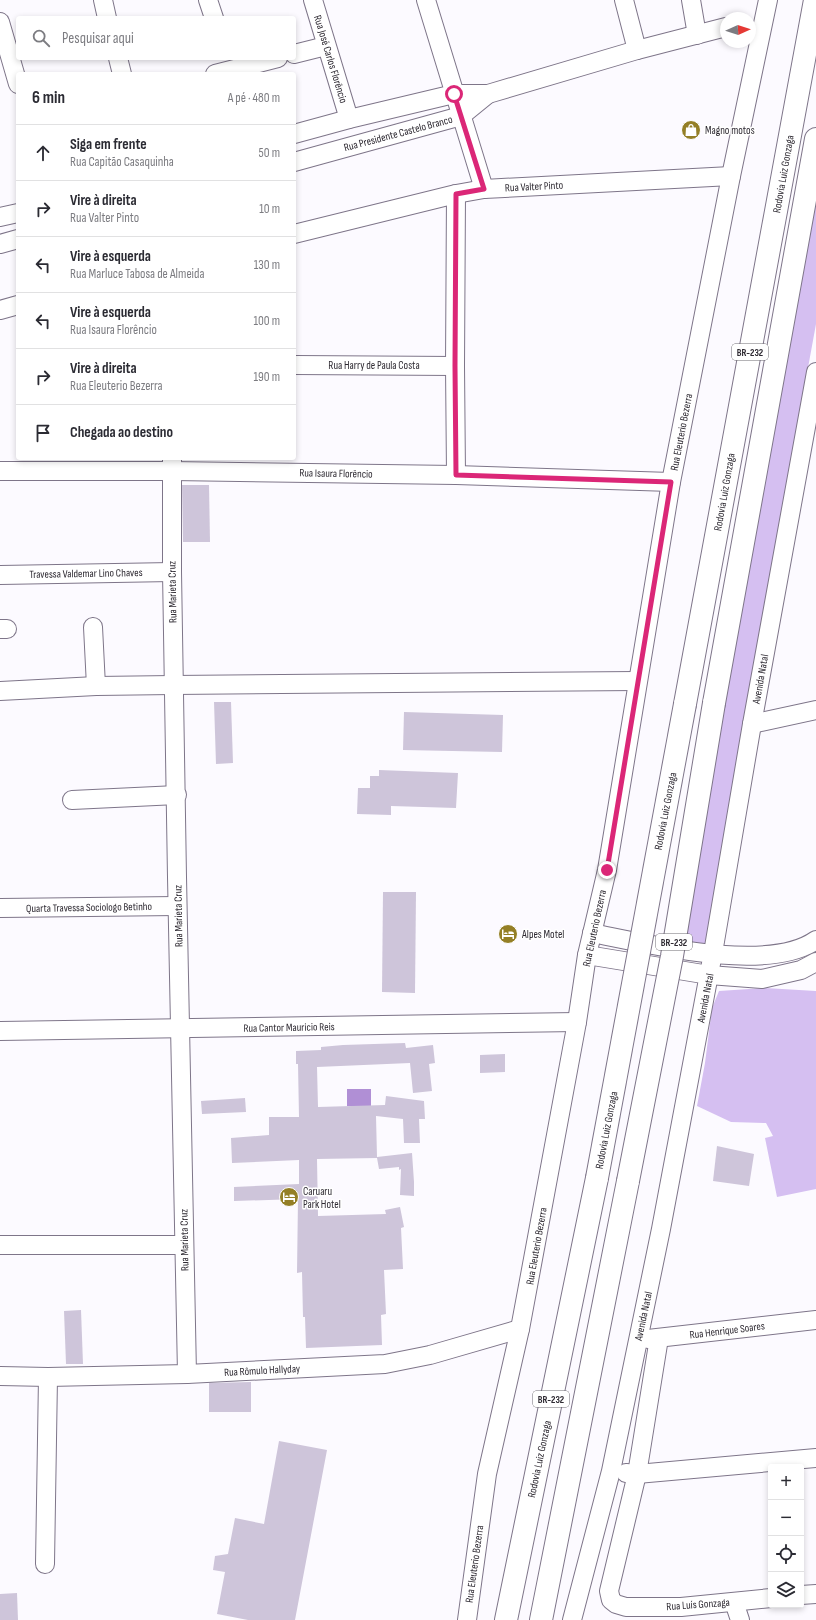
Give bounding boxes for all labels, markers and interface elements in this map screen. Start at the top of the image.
north arrow [720,12,756,48]
street label: Rua José Carlos Florêncio [311,14,350,105]
search box [16,16,296,60]
icon: search [30,27,52,49]
text: Pesquisar aqui [62,29,134,48]
route start [445,85,463,103]
text: 6 min [32,88,65,108]
text: A pé · 480 m [228,90,280,106]
street label: Rua Presidente Castelo Branco [342,113,454,154]
shop icon: Magno motos [680,119,702,141]
place label: Magno motos [705,124,755,137]
street label: Rodovia Luiz Gonzaga [770,134,797,214]
text: Siga em frente [70,135,147,154]
icon: ahead [32,142,54,164]
text: 50 m [259,145,280,161]
text: Rua Capitão Casaquinha [70,154,174,170]
street label: Rua Valter Pinto [504,178,564,195]
text: Vire à direita [70,191,137,210]
icon: right [32,198,54,220]
text: 10 m [259,201,280,217]
text: Rua Valter Pinto [70,210,139,226]
text: Vire à esquerda [70,247,151,266]
icon: left [32,254,54,276]
text: 130 m [254,257,280,273]
text: Rua Marluce Tabosa de Almeida [70,266,204,282]
text: Vire à esquerda [70,303,151,322]
icon: left [32,310,54,332]
text: 100 m [253,313,280,329]
text: Rua Isaura Florêncio [70,322,157,338]
road number: BR-232 [732,344,768,360]
text: Vire à direita [70,359,137,378]
street label: Rua Harry de Paula Costa [328,359,420,372]
icon: right [32,366,54,388]
text: 190 m [253,369,280,385]
text: Rua Eleuterio Bezerra [70,378,163,394]
street label: Rua Eleuterio Bezerra [668,392,695,472]
icon: arrive [32,422,54,444]
text: Chegada ao destino [70,423,173,442]
street label: Rodovia Luiz Gonzaga [711,452,738,532]
street label: Rua Isaura Florêncio [299,466,373,481]
street label: Rua Marieta Cruz [165,561,180,623]
street label: Travessa Valdemar Lino Chaves [29,566,143,581]
street label: Avenida Natal [750,653,771,706]
street label: Rodovia Luiz Gonzaga [652,771,679,851]
route end [598,861,616,879]
street label: Rua Marieta Cruz [171,885,186,947]
street label: Rua Eleuterio Bezerra [580,888,609,968]
street label: Quarta Travessa Sociologo Betinho [26,900,153,915]
hotel icon: Alpes Motel [497,923,519,945]
place label: Alpes Motel [521,928,564,941]
road number: BR-232 [656,934,692,950]
street label: Avenida Natal [694,972,717,1025]
street label: Rua Cantor Mauricio Reis [243,1020,335,1035]
street label: Rodovia Luiz Gonzaga [593,1090,620,1170]
place label: Caruaru Park Hotel [303,1185,341,1211]
hotel icon: Caruaru Park Hotel [278,1186,300,1208]
street label: Rua Eleuterio Bezerra [523,1206,550,1286]
street label: Rua Marieta Cruz [177,1209,192,1271]
street label: Avenida Natal [632,1290,655,1343]
street label: Rua Henrique Soares [689,1319,766,1342]
street label: Rua Rômulo Hallyday [224,1362,301,1379]
road number: BR-232 [533,1391,569,1407]
street label: Rodovia Luiz Gonzaga [525,1419,554,1499]
map controls [768,1464,804,1608]
button: + [768,1464,804,1500]
button: − [768,1500,804,1536]
street label: Rua Eleuterio Bezerra [463,1524,486,1604]
button: locate [768,1536,804,1572]
button: layers [768,1572,804,1608]
street label: Rua Luís Gonzaga [666,1596,730,1613]

